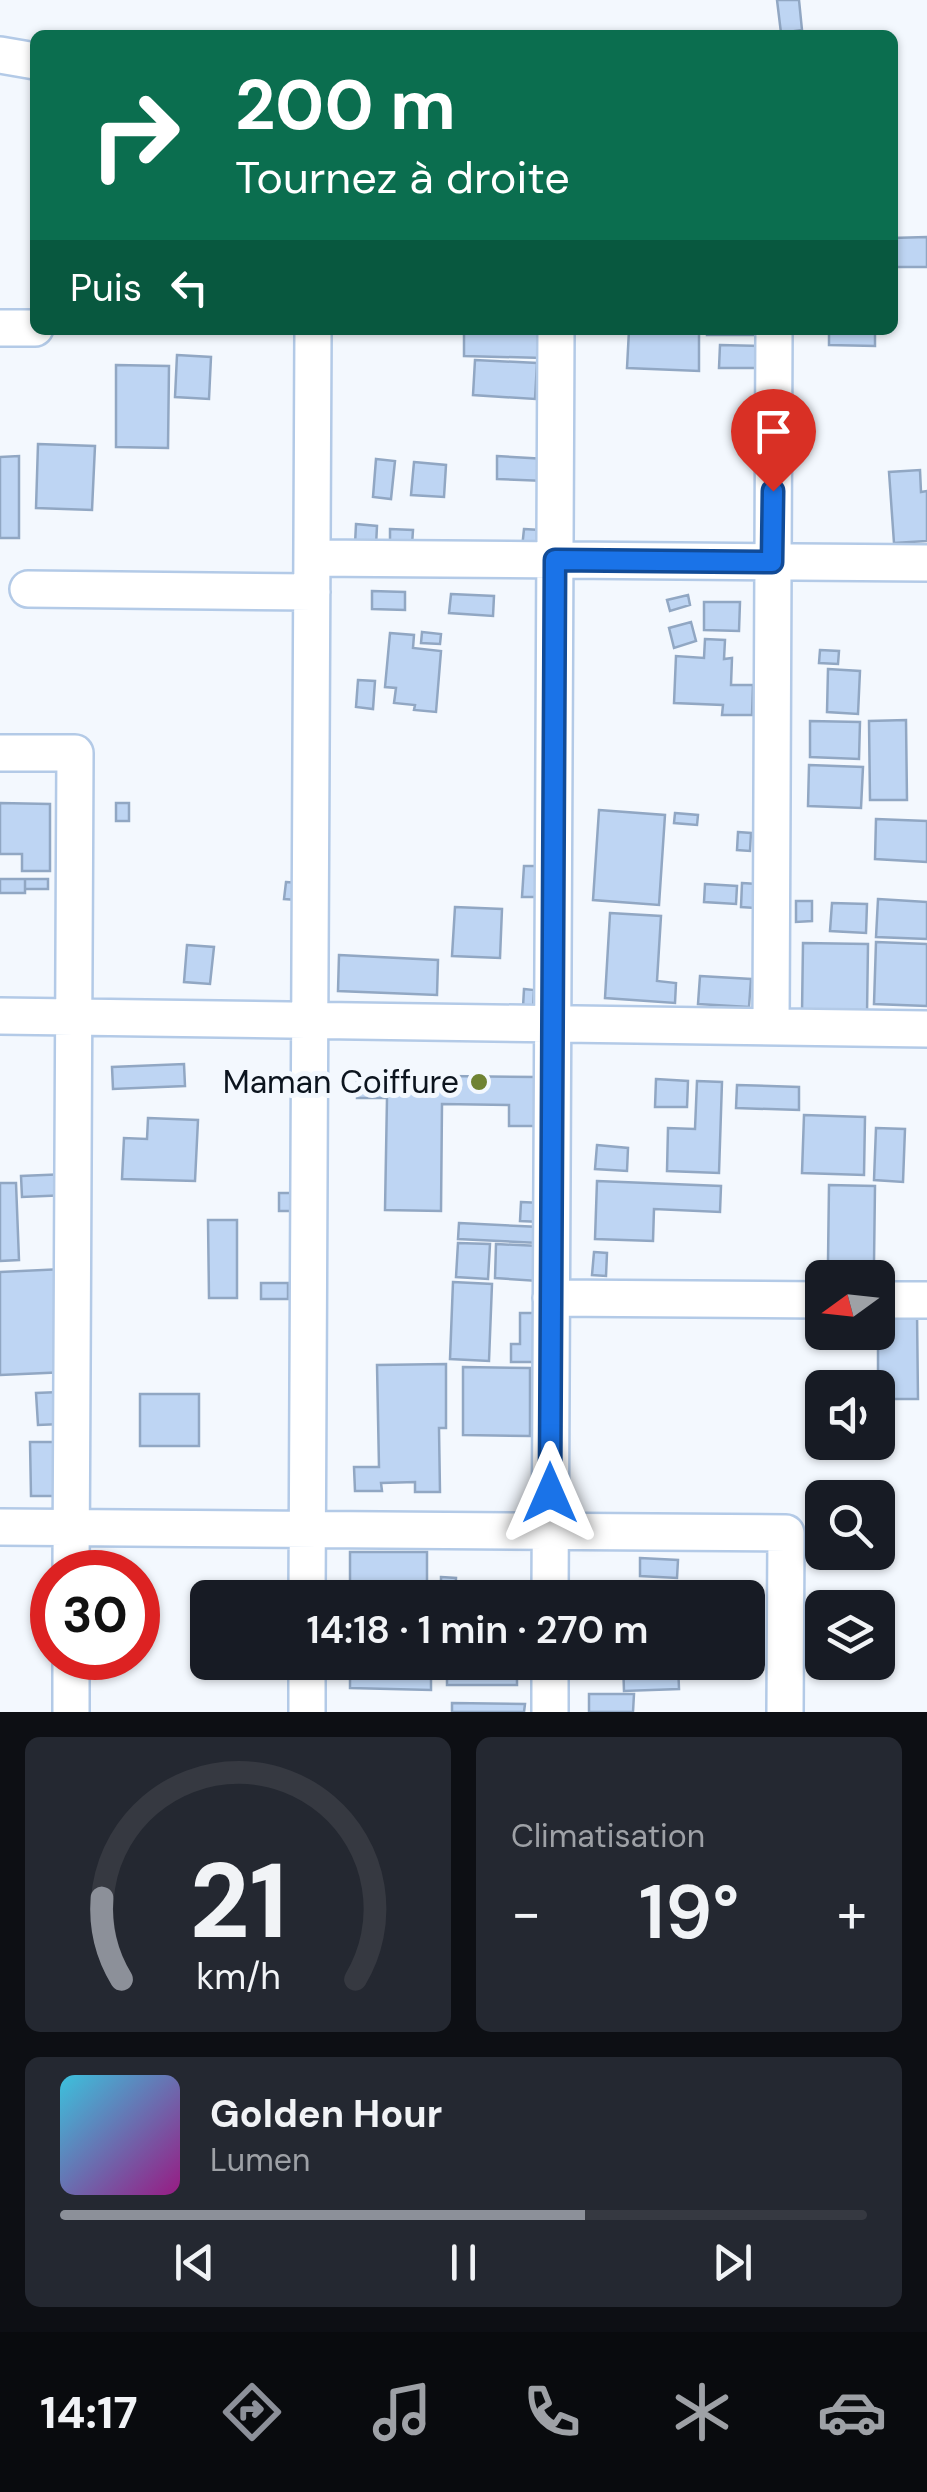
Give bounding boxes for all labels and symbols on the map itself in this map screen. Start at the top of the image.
pin [731,389,816,492]
place label: Maman Coiffure [223,1061,459,1103]
marker: Maman Coiffure [468,1071,490,1093]
north arrow [805,1260,895,1350]
position arrow [498,1441,602,1545]
speed limit sign: 30 [30,1550,160,1680]

